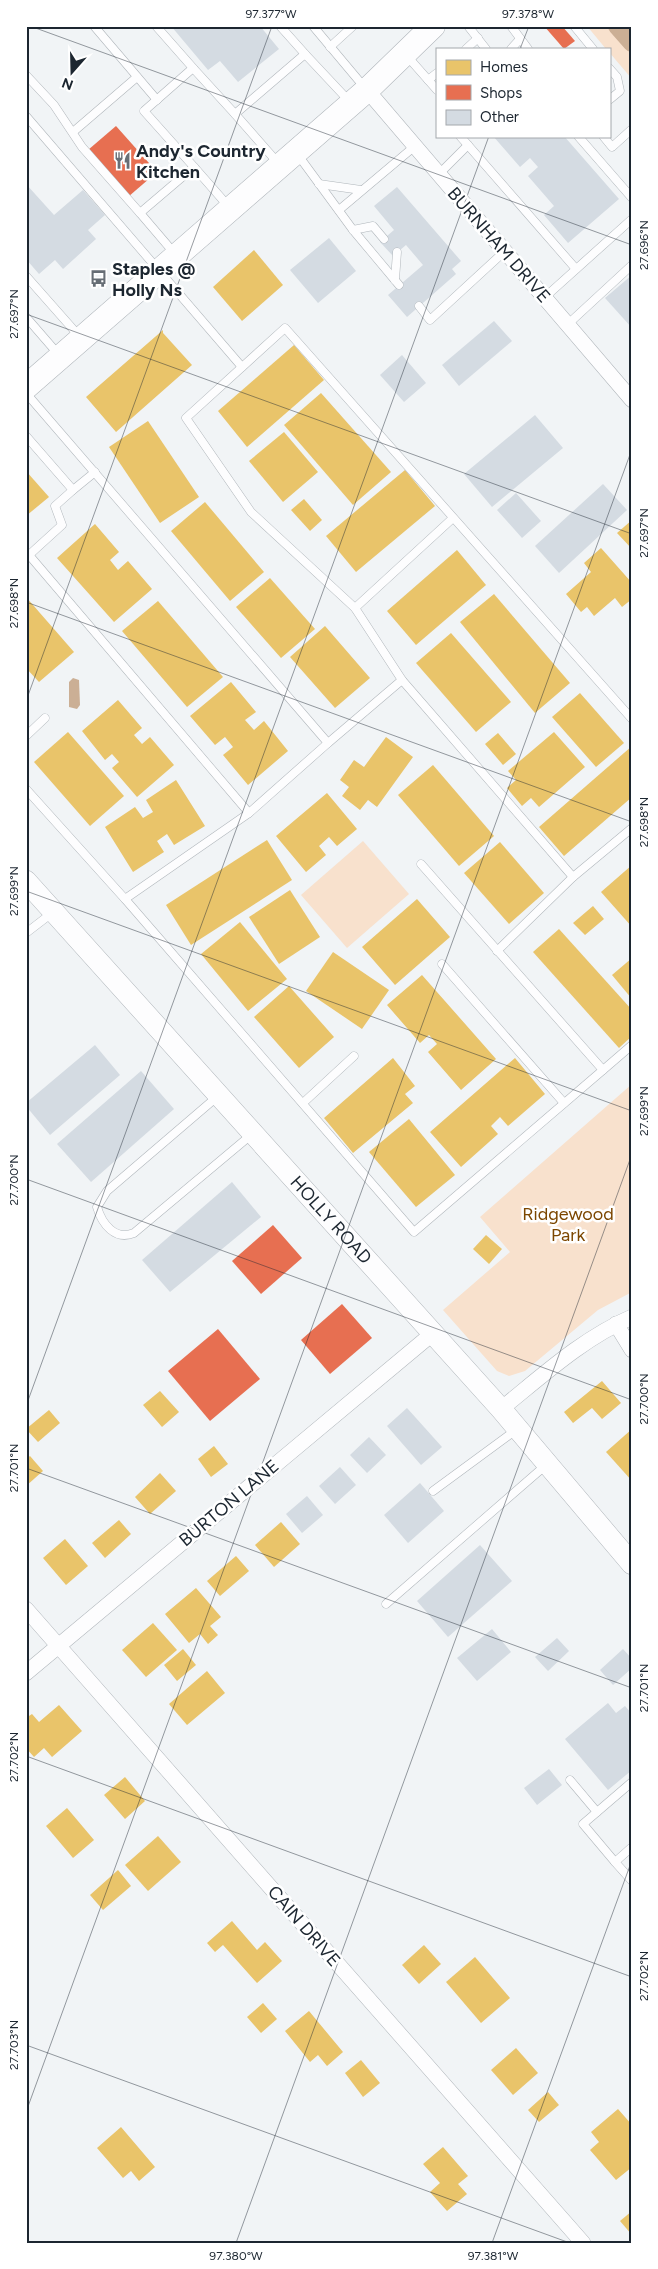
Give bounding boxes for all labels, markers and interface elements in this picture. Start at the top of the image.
text: 97.377°W [245,7,297,21]
text: 97.378°W [502,7,554,21]
north arrow [48,48,98,98]
legend [436,48,610,138]
text: Homes [480,58,528,76]
text: N [60,74,76,94]
text: Shops [480,84,522,102]
text: Other [480,108,519,126]
place label: Andy's Country Kitchen [136,140,266,183]
restaurant icon: Andy's Country Kitchen [112,151,132,171]
street label: BURNHAM DRIVE [443,183,555,307]
text: 27.696°N [637,220,651,270]
place label: Staples @ Holly Ns [112,258,195,301]
bus stop icon: Staples @ Holly Ns [88,269,108,289]
text: 27.697°N [7,289,21,339]
text: 27.697°N [637,508,651,558]
text: 27.698°N [7,578,21,628]
text: 27.698°N [637,797,651,847]
text: 27.699°N [7,866,21,916]
text: 27.699°N [637,1086,651,1136]
text: 27.700°N [7,1154,21,1206]
street label: HOLLY ROAD [286,1171,376,1269]
park label: Ridgewood Park [522,1203,614,1246]
text: 27.700°N [637,1373,651,1425]
text: 27.701°N [7,1444,21,1492]
street label: BURTON LANE [175,1455,283,1551]
text: 27.701°N [637,1664,651,1712]
text: 27.702°N [7,1732,21,1782]
street label: CAIN DRIVE [263,1881,345,1971]
text: 27.702°N [637,1951,651,2001]
text: 27.703°N [7,2020,21,2070]
text: 97.380°W [209,2249,263,2263]
text: 97.381°W [468,2249,519,2263]

